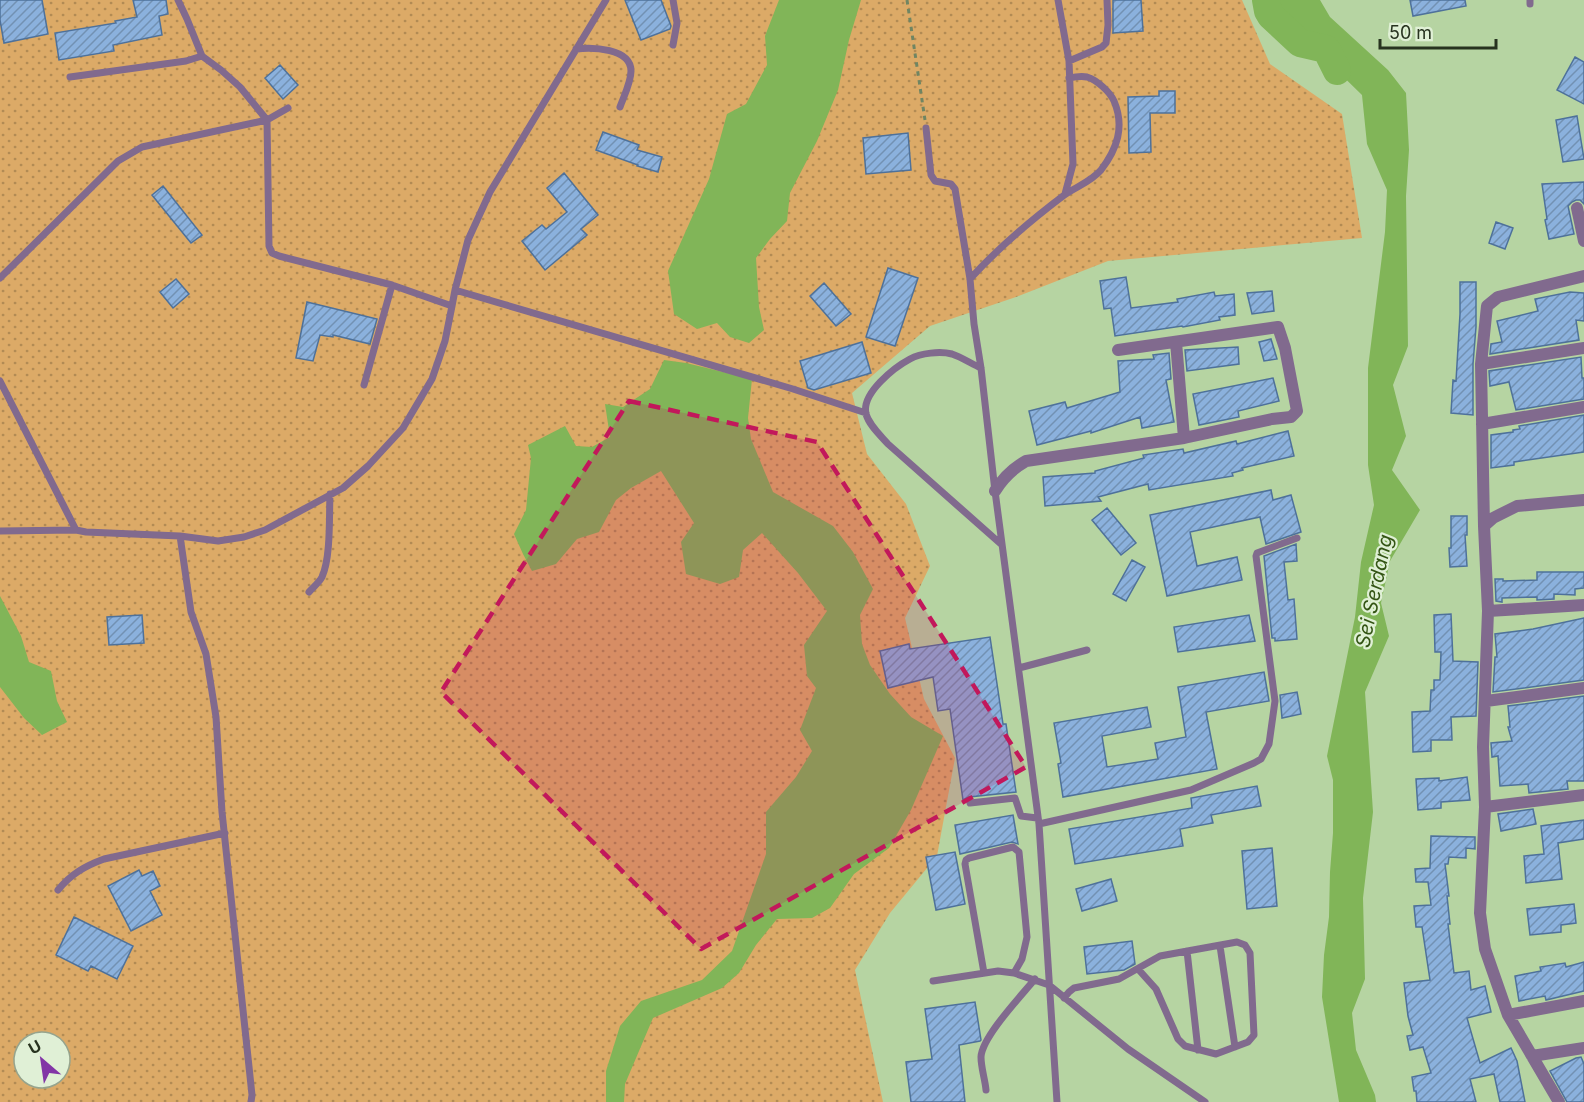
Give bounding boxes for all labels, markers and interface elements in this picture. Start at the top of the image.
scale bar [1380,12,1496,50]
text: 50 m [1389,22,1432,43]
water label: Sei Serdang [1350,532,1398,650]
north arrow [12,1030,72,1090]
text: U [25,1035,45,1058]

